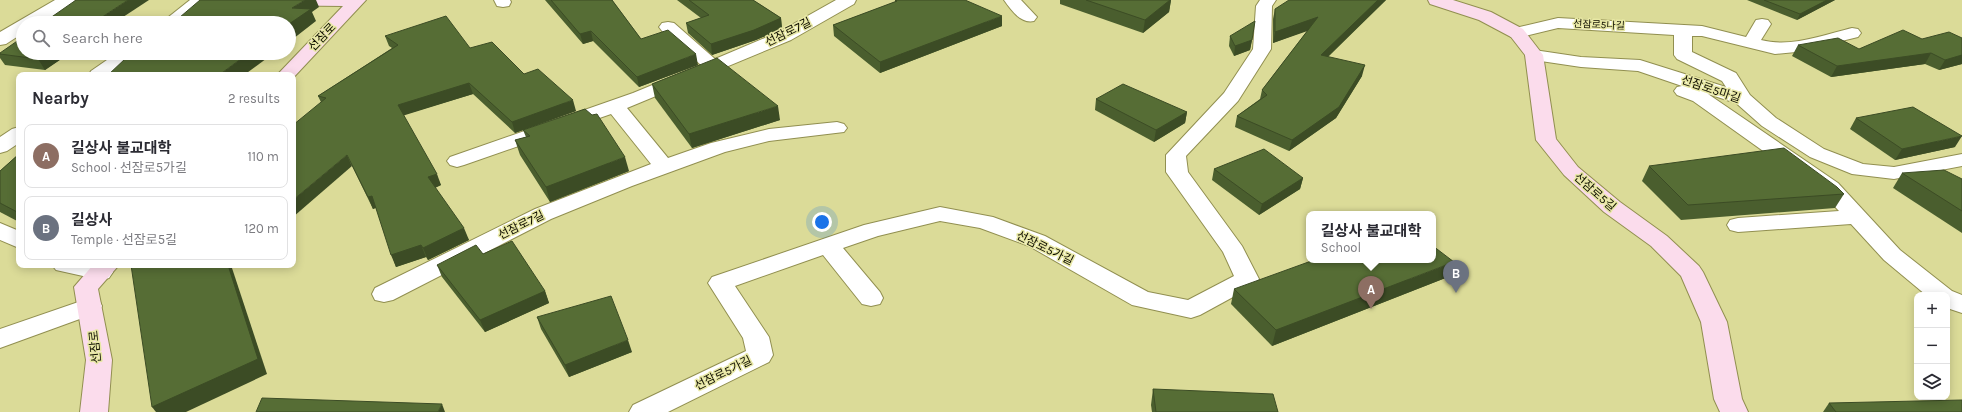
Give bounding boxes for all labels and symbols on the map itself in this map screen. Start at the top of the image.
street label: 선잠로7길 [763,15,813,49]
street label: 선잠로5나길 [1573,18,1625,32]
street label: 선잠로 [305,20,339,54]
street label: 선잠로5마길 [1679,72,1743,106]
street label: 선잠로5길 [1571,170,1619,214]
street label: 선잠로7길 [496,208,546,242]
your location [812,212,832,232]
street label: 선잠로5가길 [1014,228,1076,268]
pin: B [1443,260,1469,293]
pin: A [1358,276,1384,309]
street label: 선잠로 [86,330,104,364]
street label: 선잠로5가길 [692,353,754,393]

